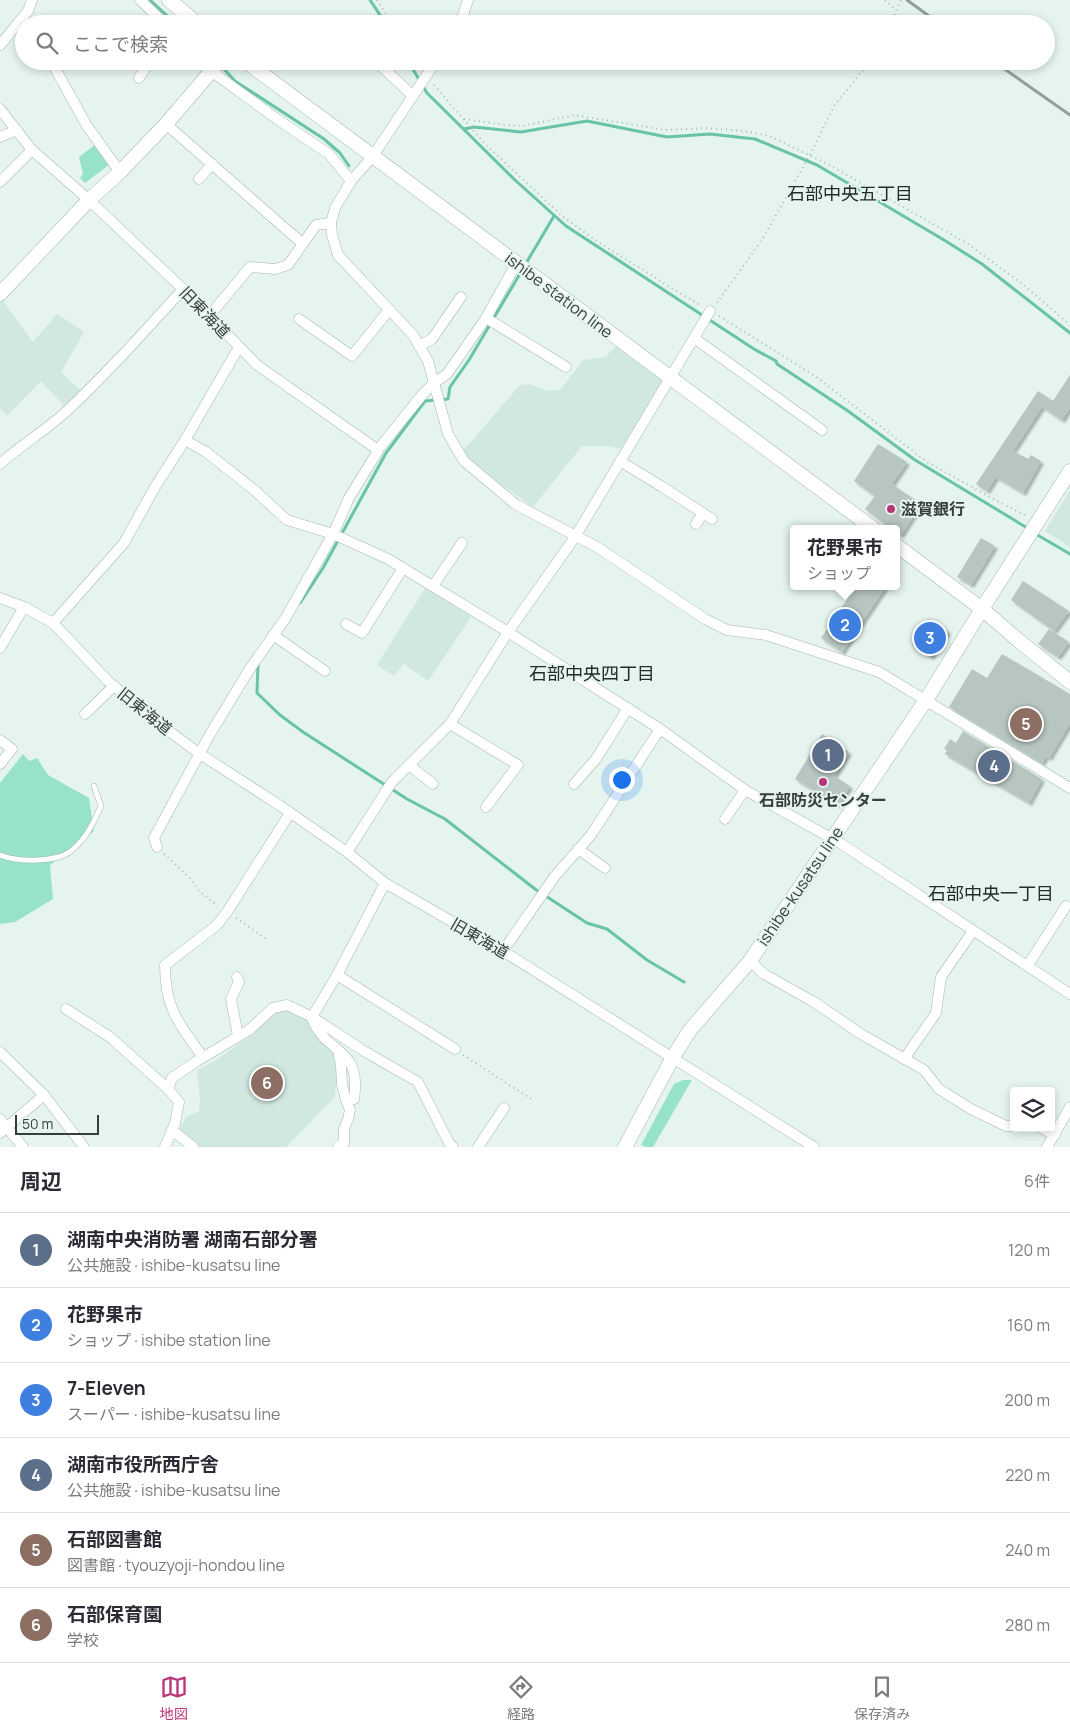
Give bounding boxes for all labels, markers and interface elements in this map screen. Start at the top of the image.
search box [15,15,1055,70]
icon: search [33,29,61,57]
text: ここで検索 [73,31,168,57]
district label: 石部中央五丁目 [787,181,913,205]
street label: ishibe station line [501,247,617,343]
street label: 旧東海道 [175,281,235,343]
place label: 滋賀銀行 [901,498,965,520]
marker: 滋賀銀行 [885,503,897,515]
popup [790,525,900,590]
text: 花野果市 [807,534,883,560]
text: ショップ [807,562,871,584]
pin: 2 [829,606,861,644]
pin: 3 [914,619,946,657]
district label: 石部中央四丁目 [529,661,655,685]
street label: 旧東海道 [113,682,177,740]
pin: 5 [1010,705,1042,743]
pin: 1 [812,736,844,774]
pin: 4 [978,747,1010,785]
your location [609,767,635,793]
marker: 石部防災センター [817,776,829,788]
place label: 石部防災センター [759,789,887,811]
street label: ishibe-kusatsu line [752,822,848,950]
district label: 石部中央一丁目 [928,881,1054,905]
street label: 旧東海道 [447,912,513,964]
pin: 6 [251,1064,283,1102]
map controls [1010,1087,1055,1132]
button: layers [1010,1087,1055,1132]
scale bar [15,1112,99,1135]
text: 50 m [22,1114,53,1133]
text: 周辺 [20,1167,62,1195]
text: 6件 [1024,1170,1050,1192]
text: 湖南中央消防署 湖南石部分署 [67,1226,318,1252]
text: 1 [32,1239,40,1261]
text: 120 m [1008,1239,1050,1261]
text: 公共施設 · ishibe-kusatsu line [67,1254,280,1276]
text: 花野果市 [67,1301,143,1327]
text: 2 [31,1314,41,1336]
text: 160 m [1007,1314,1050,1336]
text: ショップ · ishibe station line [67,1329,271,1351]
text: 7-Eleven [67,1375,146,1401]
text: 3 [31,1389,41,1411]
text: 200 m [1005,1389,1050,1411]
text: スーパー · ishibe-kusatsu line [67,1403,280,1425]
text: 湖南市役所西庁舎 [67,1451,219,1477]
text: 4 [31,1464,41,1486]
text: 220 m [1005,1464,1050,1486]
text: 公共施設 · ishibe-kusatsu line [67,1479,280,1501]
text: 石部図書館 [67,1526,162,1552]
text: 5 [31,1539,41,1561]
text: 240 m [1005,1539,1050,1561]
text: 図書館 · tyouzyoji-hondou line [67,1554,285,1576]
text: 石部保育園 [67,1601,162,1627]
text: 6 [31,1614,41,1636]
text: 280 m [1005,1614,1050,1636]
text: 学校 [67,1629,99,1651]
tab: 地図 [160,1673,188,1723]
tab: 経路 [507,1673,535,1723]
tab: 保存済み [854,1673,910,1723]

